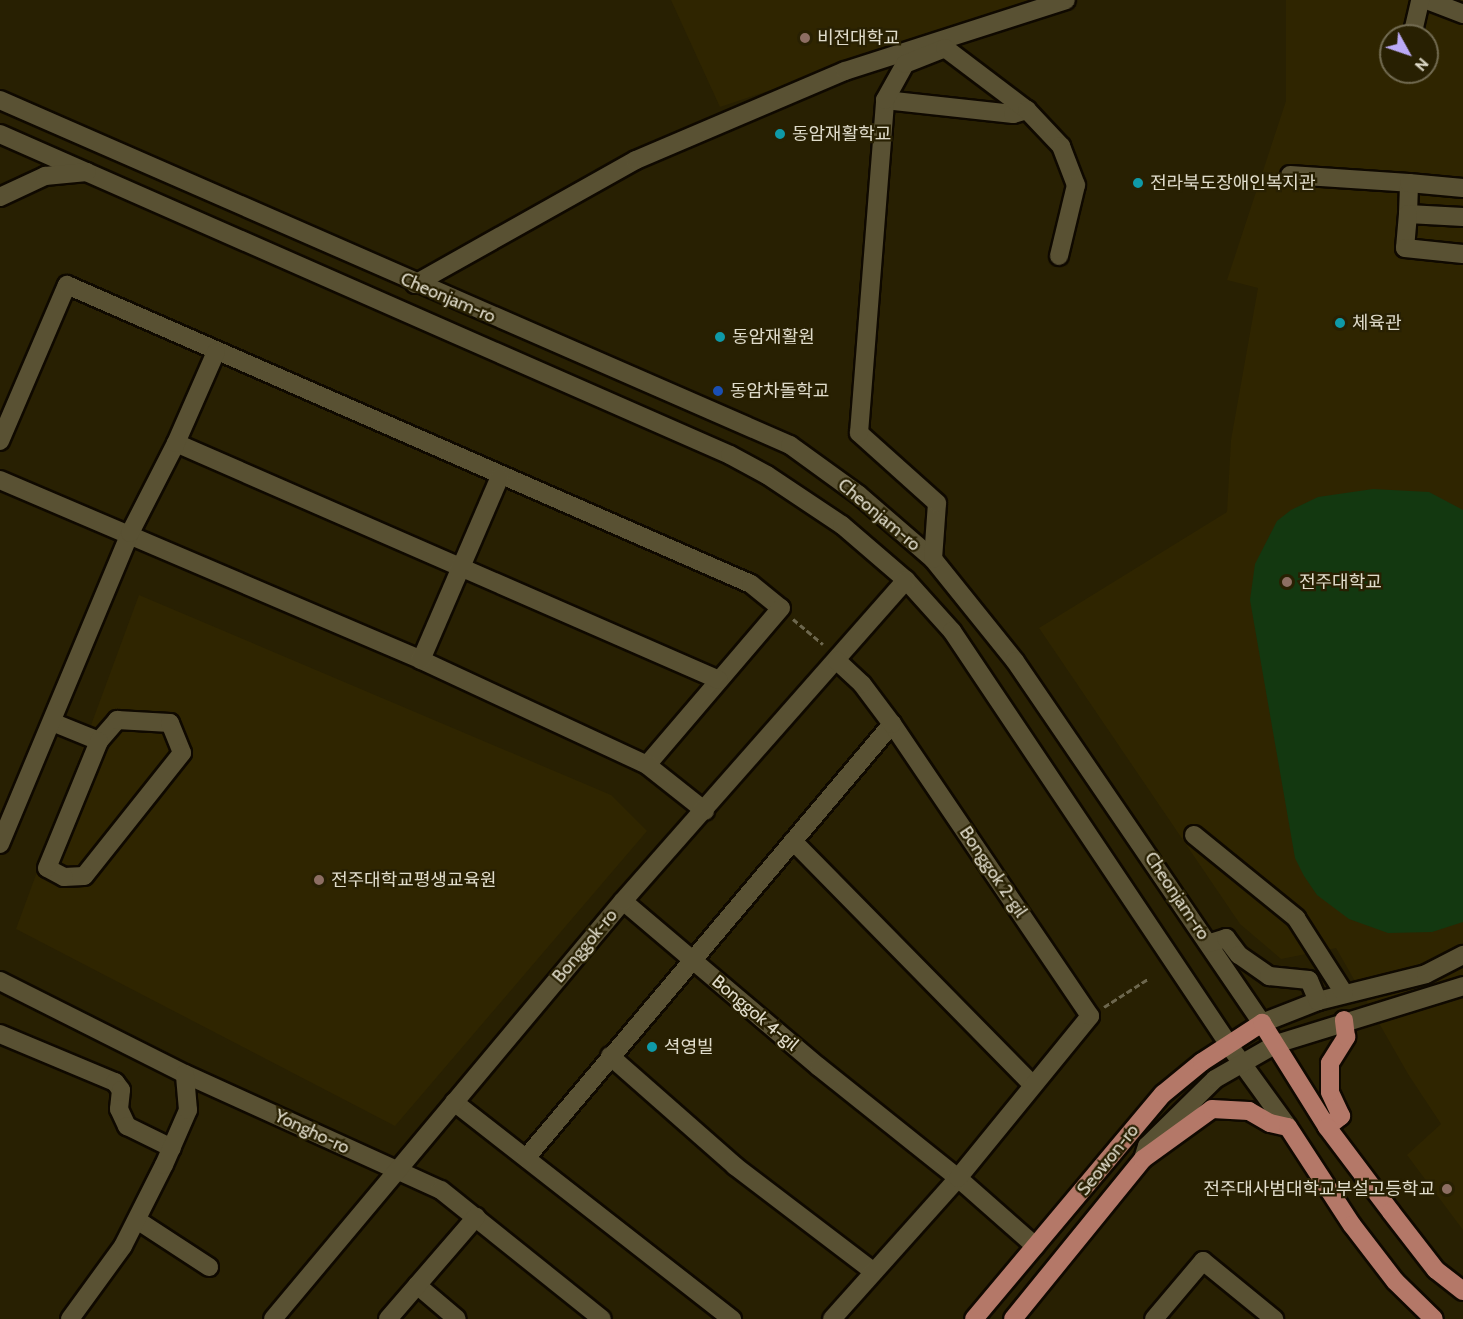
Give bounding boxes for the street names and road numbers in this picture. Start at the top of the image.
street label: Cheonjam-ro [397,268,499,328]
street label: Cheonjam-ro [833,474,925,556]
street label: Bonggok 2-gil [955,823,1031,921]
street label: Cheonjam-ro [1140,848,1214,944]
street label: Bonggok-ro [548,905,622,987]
street label: Bonggok 4-gil [707,971,803,1055]
street label: Yongho-ro [271,1105,353,1159]
street label: Seowon-ro [1073,1120,1143,1200]

